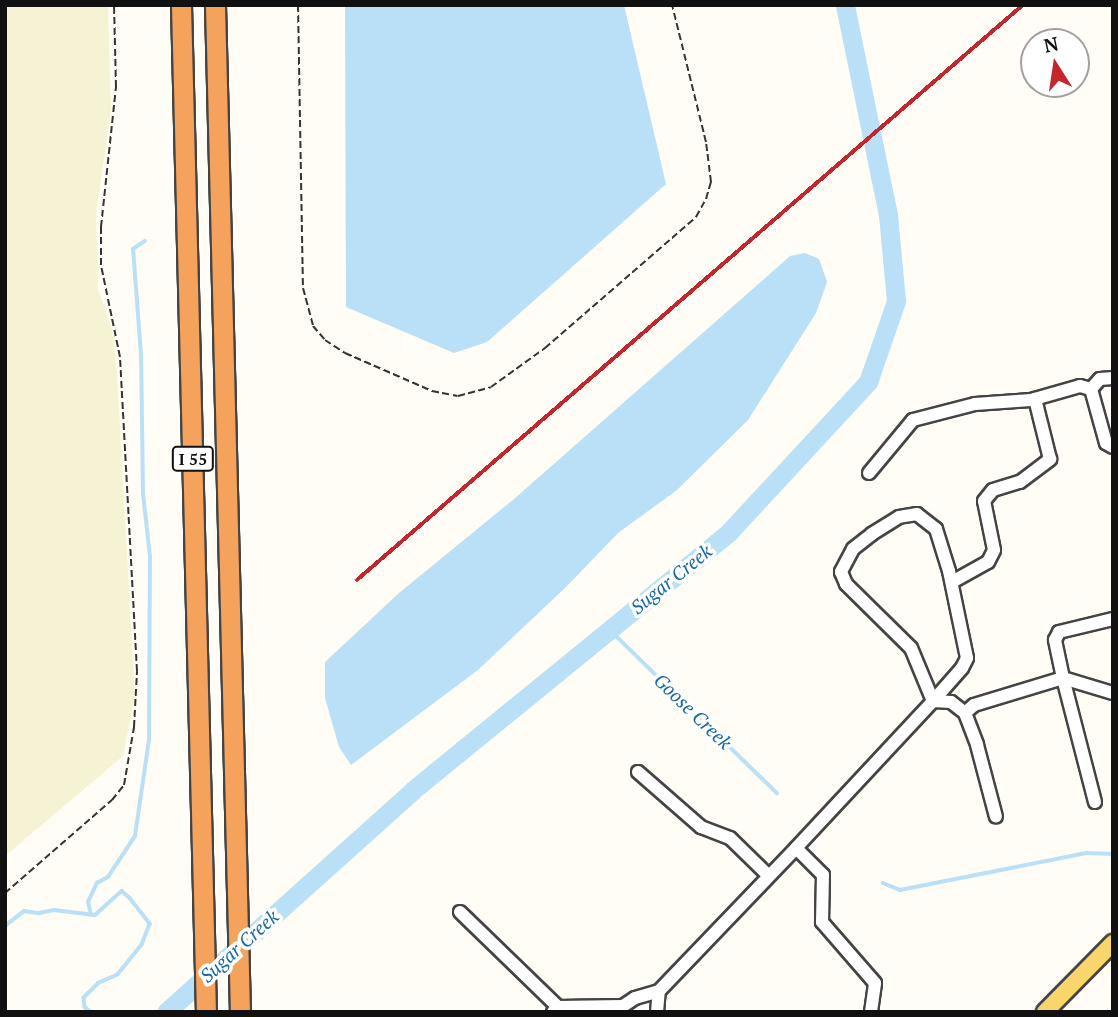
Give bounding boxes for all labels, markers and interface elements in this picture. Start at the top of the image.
north arrow [1020,28,1090,98]
text: N [1041,30,1061,58]
road number: I 55 [170,446,216,472]
water label: Sugar Creek [626,539,716,619]
water label: Goose Creek [649,668,737,754]
water label: Sugar Creek [195,905,283,987]

